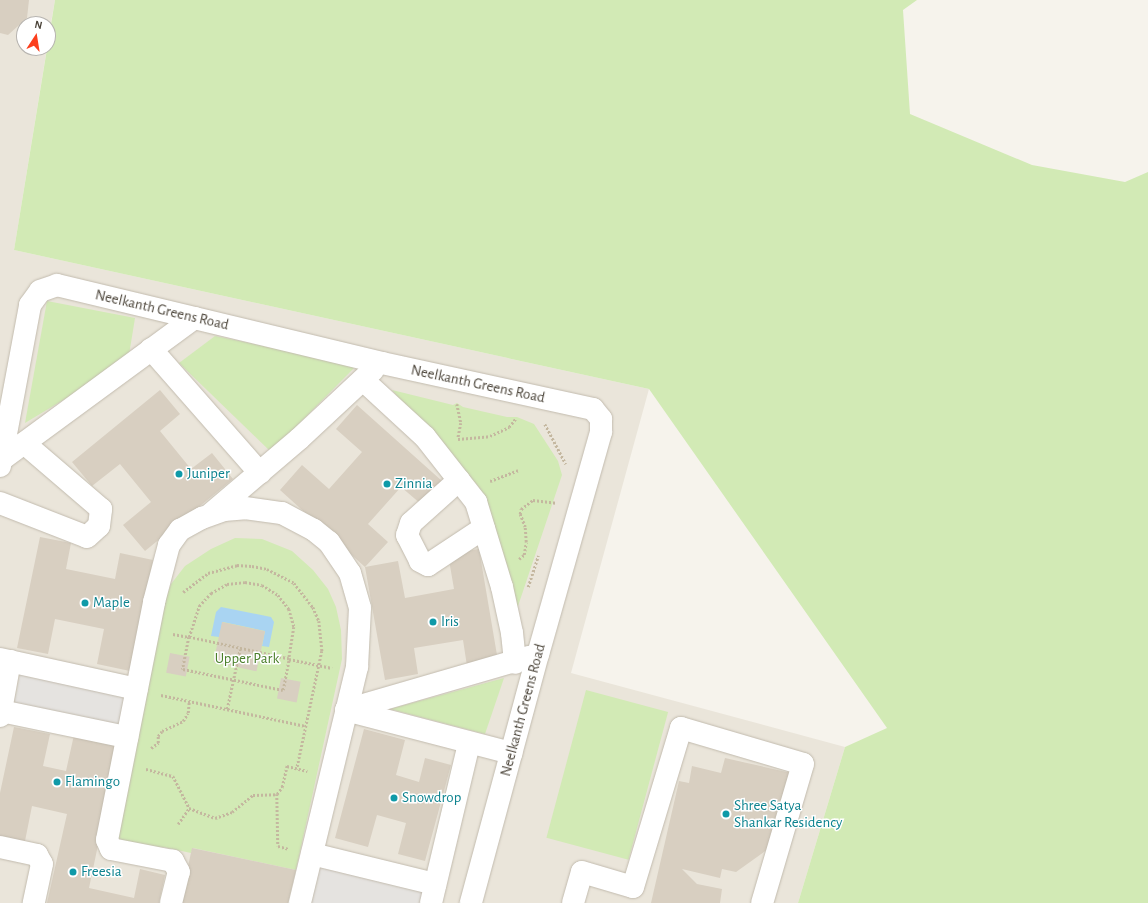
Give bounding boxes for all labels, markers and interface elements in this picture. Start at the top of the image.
north arrow [16,16,56,56]
text: N [34,19,43,31]
street label: Neelkanth Greens Road [93,286,231,334]
street label: Neelkanth Greens Road [409,361,547,407]
place label: Juniper [187,465,230,483]
marker: Juniper [174,469,184,479]
place label: Zinnia [395,475,432,493]
marker: Zinnia [382,479,392,489]
place label: Maple [93,594,130,612]
marker: Maple [80,598,90,608]
place label: Iris [441,613,459,631]
marker: Iris [428,617,438,627]
street label: Neelkanth Greens Road [497,642,549,778]
park label: Upper Park [215,650,279,668]
place label: Flamingo [65,773,120,791]
marker: Flamingo [52,777,62,787]
place label: Snowdrop [402,789,461,807]
marker: Snowdrop [389,793,399,803]
place label: Shree Satya Shankar Residency [734,796,842,831]
marker: Shree Satya Shankar Residency [721,809,731,819]
place label: Freesia [81,863,122,881]
marker: Freesia [68,867,78,877]

